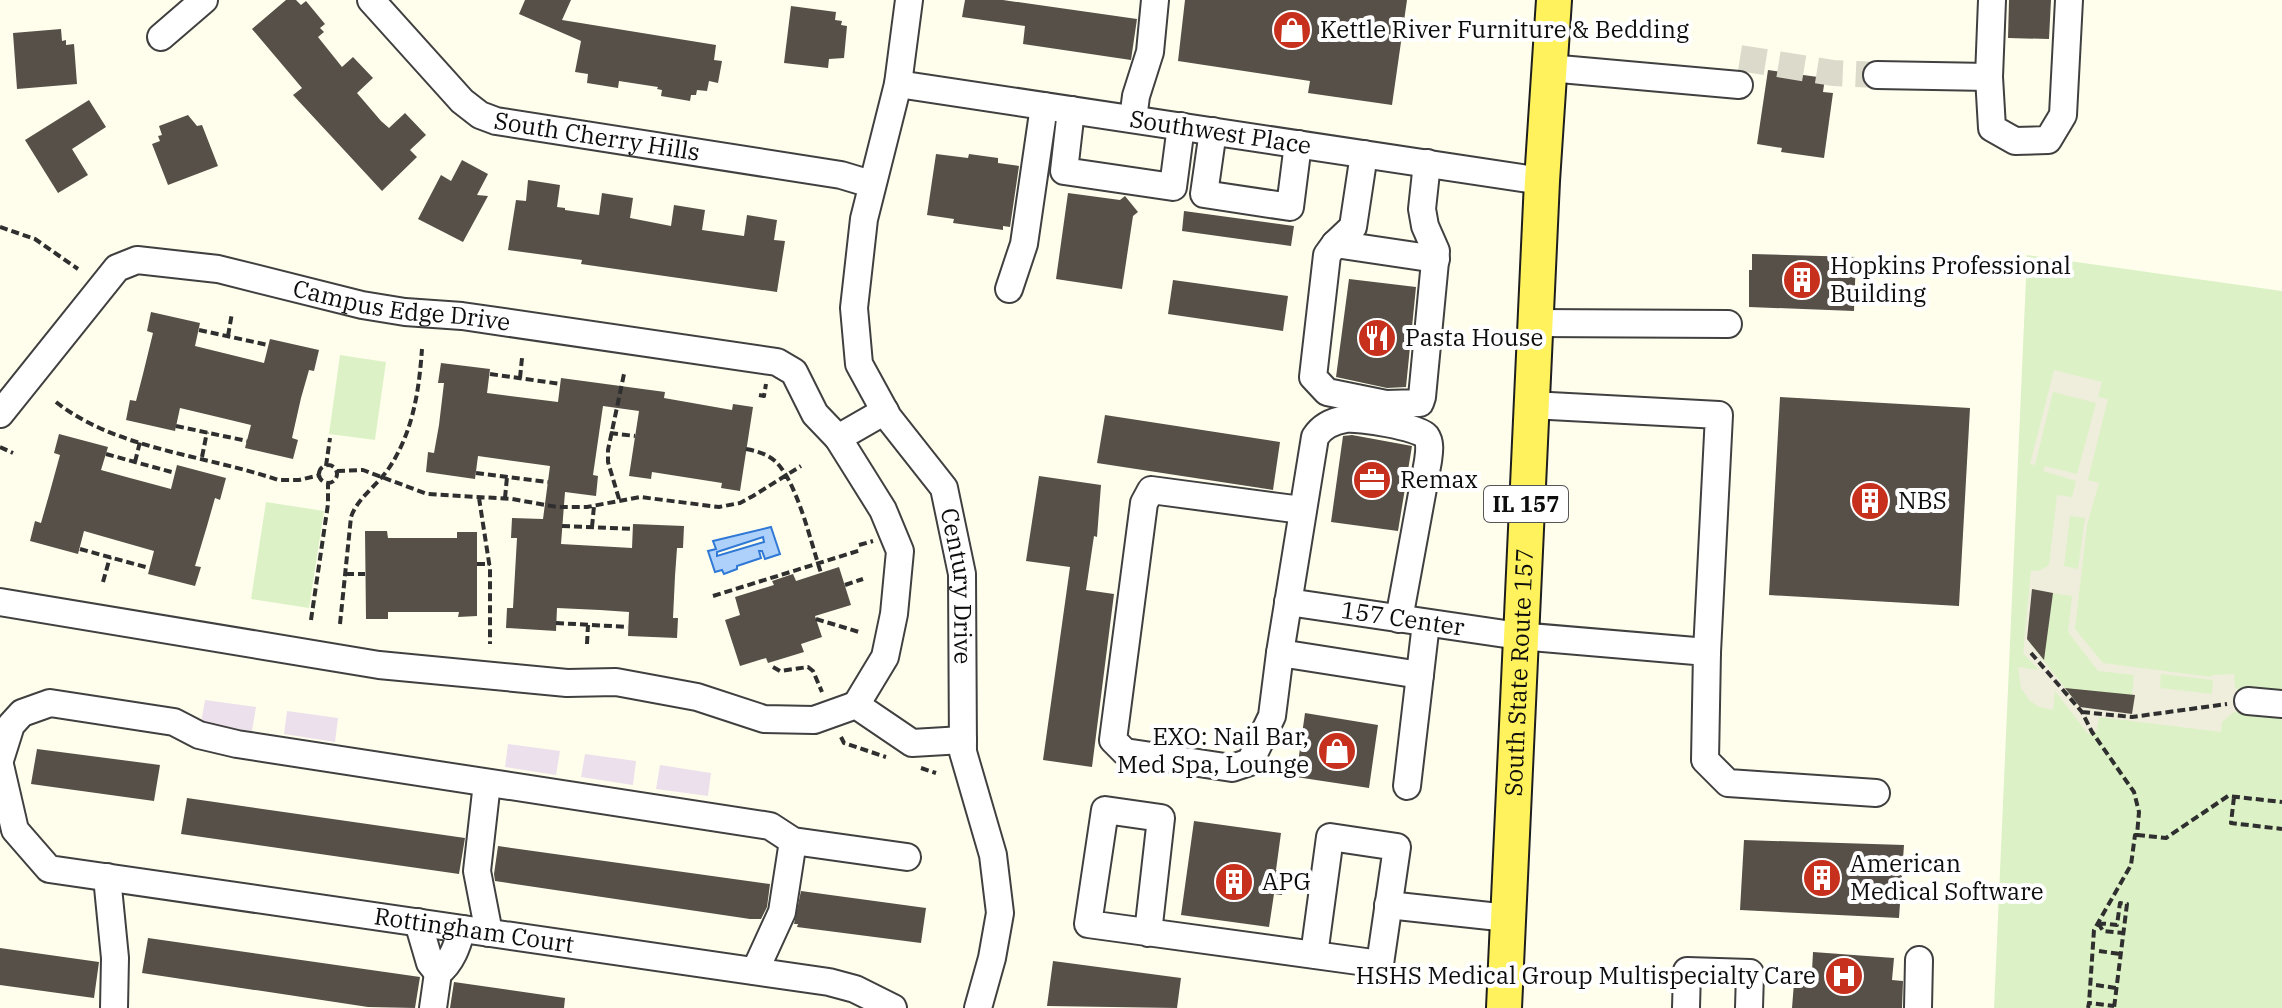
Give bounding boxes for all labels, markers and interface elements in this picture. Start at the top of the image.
shop icon: Kettle River Furniture & Bedding [1271,9,1313,51]
place label: Kettle River Furniture & Bedding [1320,13,1689,45]
street label: Southwest Place [1128,102,1313,161]
street label: South Cherry Hills [492,104,702,168]
place label: Hopkins Professional Building [1830,249,2071,309]
building icon: Hopkins Professional Building [1781,259,1823,301]
street label: Campus Edge Drive [290,271,513,338]
restaurant icon: Pasta House [1356,317,1398,359]
place label: Pasta House [1405,321,1543,353]
office icon: Remax [1351,459,1393,501]
place label: Remax [1400,463,1478,495]
building icon: NBS [1849,480,1891,522]
place label: NBS [1898,484,1947,516]
road number: IL 157 [1484,486,1568,522]
street label: Century Drive [934,505,980,664]
street label: South State Route 157 [1497,548,1540,797]
street label: 157 Center [1339,593,1467,643]
place label: EXO: Nail Bar, Med Spa, Lounge [1117,720,1309,780]
shop icon: EXO: Nail Bar, Med Spa, Lounge [1316,730,1358,772]
place label: American Medical Software [1850,847,2044,907]
building icon: American Medical Software [1801,857,1843,899]
building icon: APG [1213,861,1255,903]
place label: APG [1262,865,1311,897]
street label: Rottingham Court [372,899,576,960]
hospital icon: HSHS Medical Group Multispecialty Care [1823,955,1865,997]
place label: HSHS Medical Group Multispecialty Care [1356,959,1816,991]

